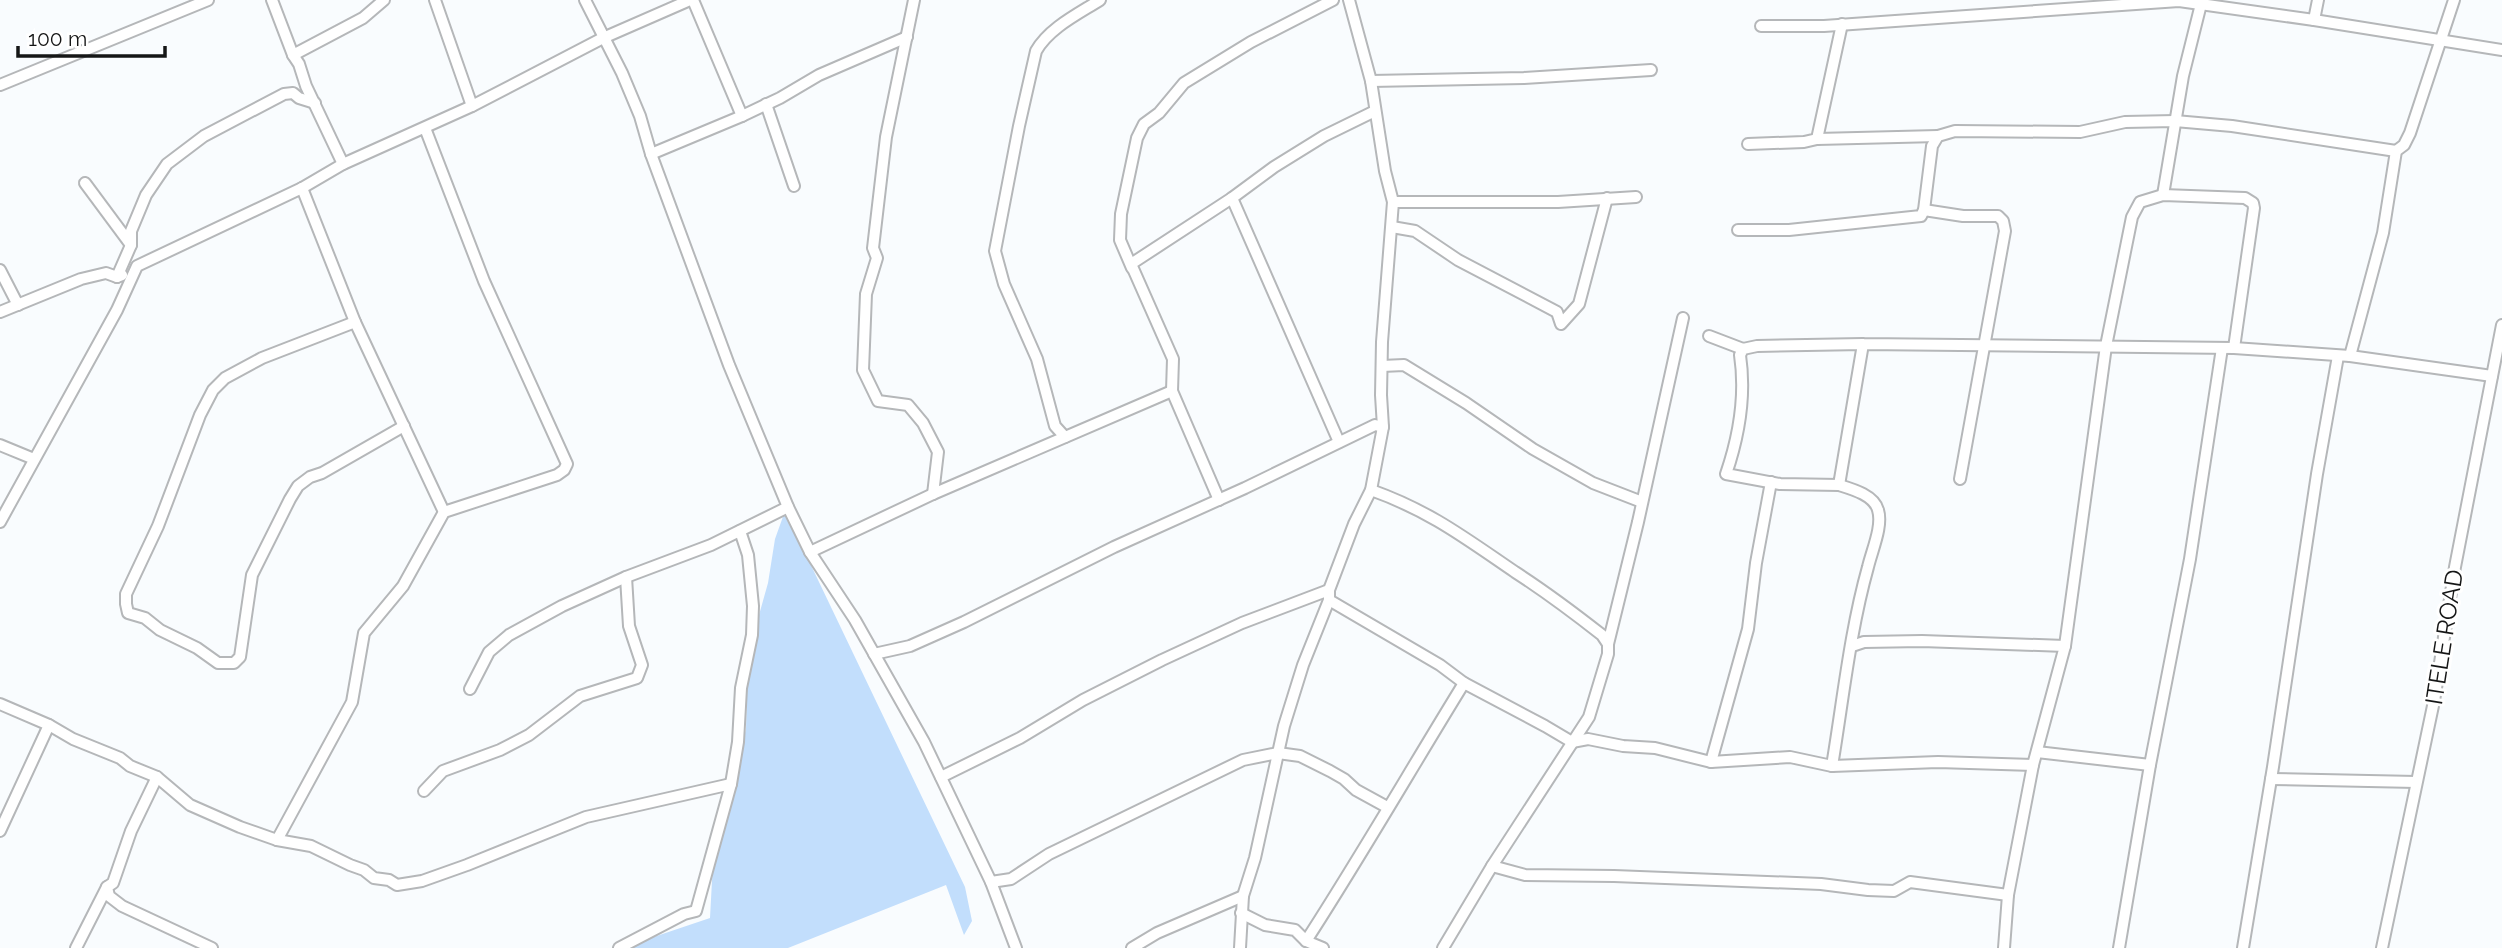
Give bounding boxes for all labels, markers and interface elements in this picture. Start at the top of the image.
scale bar [18,14,164,58]
text: 100 m [28,26,87,51]
street label: ITELE ROAD [2419,567,2469,707]

